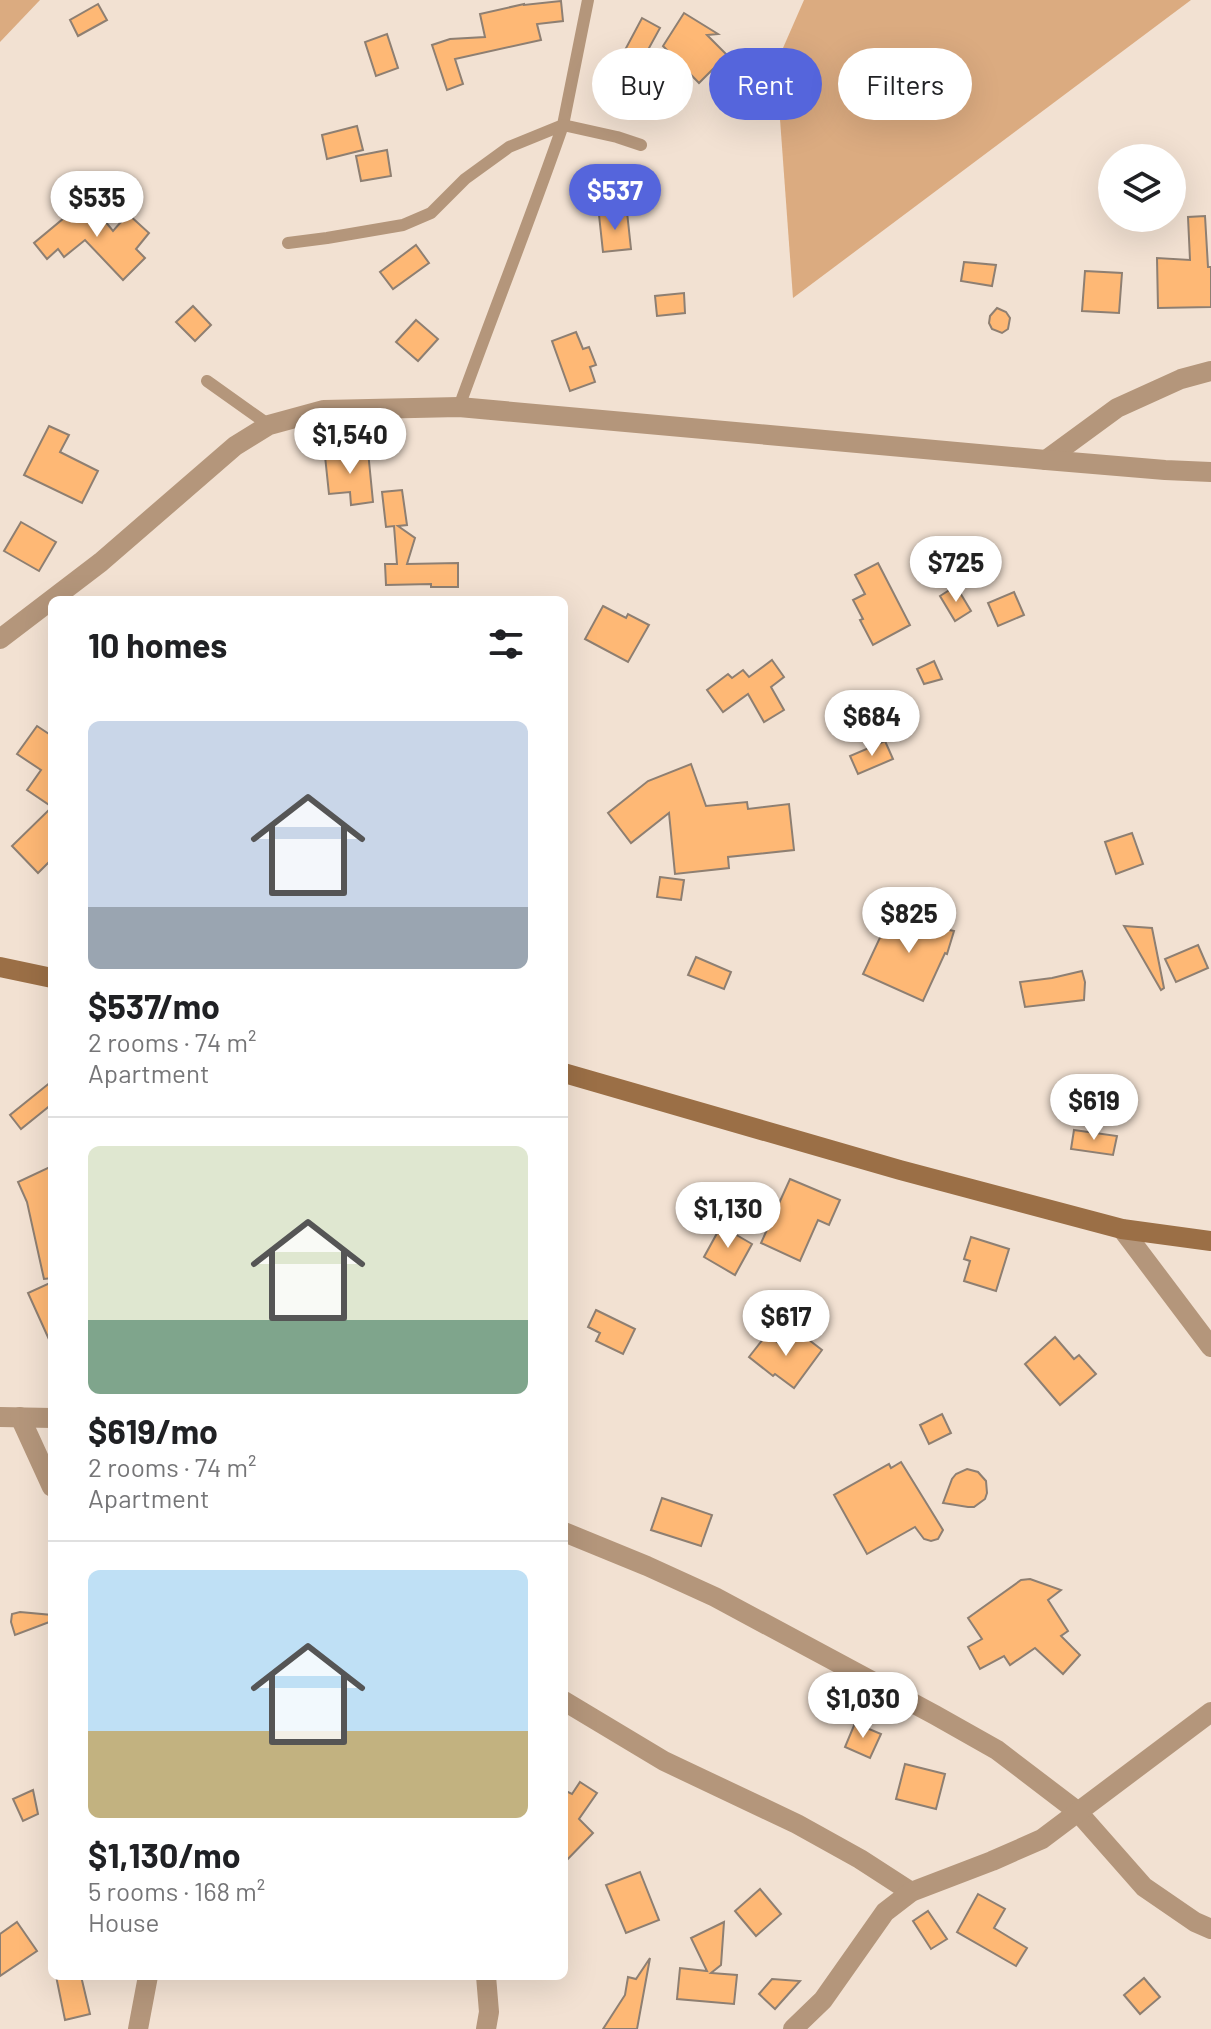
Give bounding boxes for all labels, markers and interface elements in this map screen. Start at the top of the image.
chip: Buy [592,48,693,120]
chip: Rent [709,48,822,120]
chip: Filters [838,48,972,120]
map controls [1098,144,1186,232]
button: layers [1098,144,1186,232]
pin: $537 [568,164,662,232]
pin: $535 [50,171,144,239]
text: $537 [587,174,643,205]
text: $535 [69,181,125,212]
pin: $1,540 [285,408,415,476]
text: $1,540 [312,418,388,449]
pin: $725 [909,536,1003,604]
text: $725 [928,546,984,577]
icon: filters [484,622,528,666]
text: 10 homes [88,624,227,665]
pin: $684 [825,690,919,758]
text: $684 [843,700,901,731]
icon: home [236,773,380,917]
pin: $825 [862,887,956,955]
text: $825 [880,897,938,928]
text: $537/mo [88,985,220,1026]
text: 2 rooms · 74 m² [88,1026,256,1057]
text: Apartment [88,1057,209,1088]
pin: $619 [1047,1074,1141,1142]
text: $619 [1068,1084,1120,1115]
pin: $1,130 [663,1182,793,1250]
text: $1,130 [693,1192,763,1223]
icon: home [236,1198,380,1342]
pin: $617 [739,1290,833,1358]
text: $617 [761,1300,811,1331]
text: $619/mo [88,1410,218,1451]
text: 2 rooms · 74 m² [88,1451,256,1482]
text: Apartment [88,1482,209,1513]
icon: home [236,1622,380,1766]
pin: $1,030 [798,1672,928,1740]
text: $1,030 [826,1682,900,1713]
text: $1,130/mo [88,1834,241,1875]
text: 5 rooms · 168 m² [88,1875,265,1906]
text: House [88,1906,159,1937]

